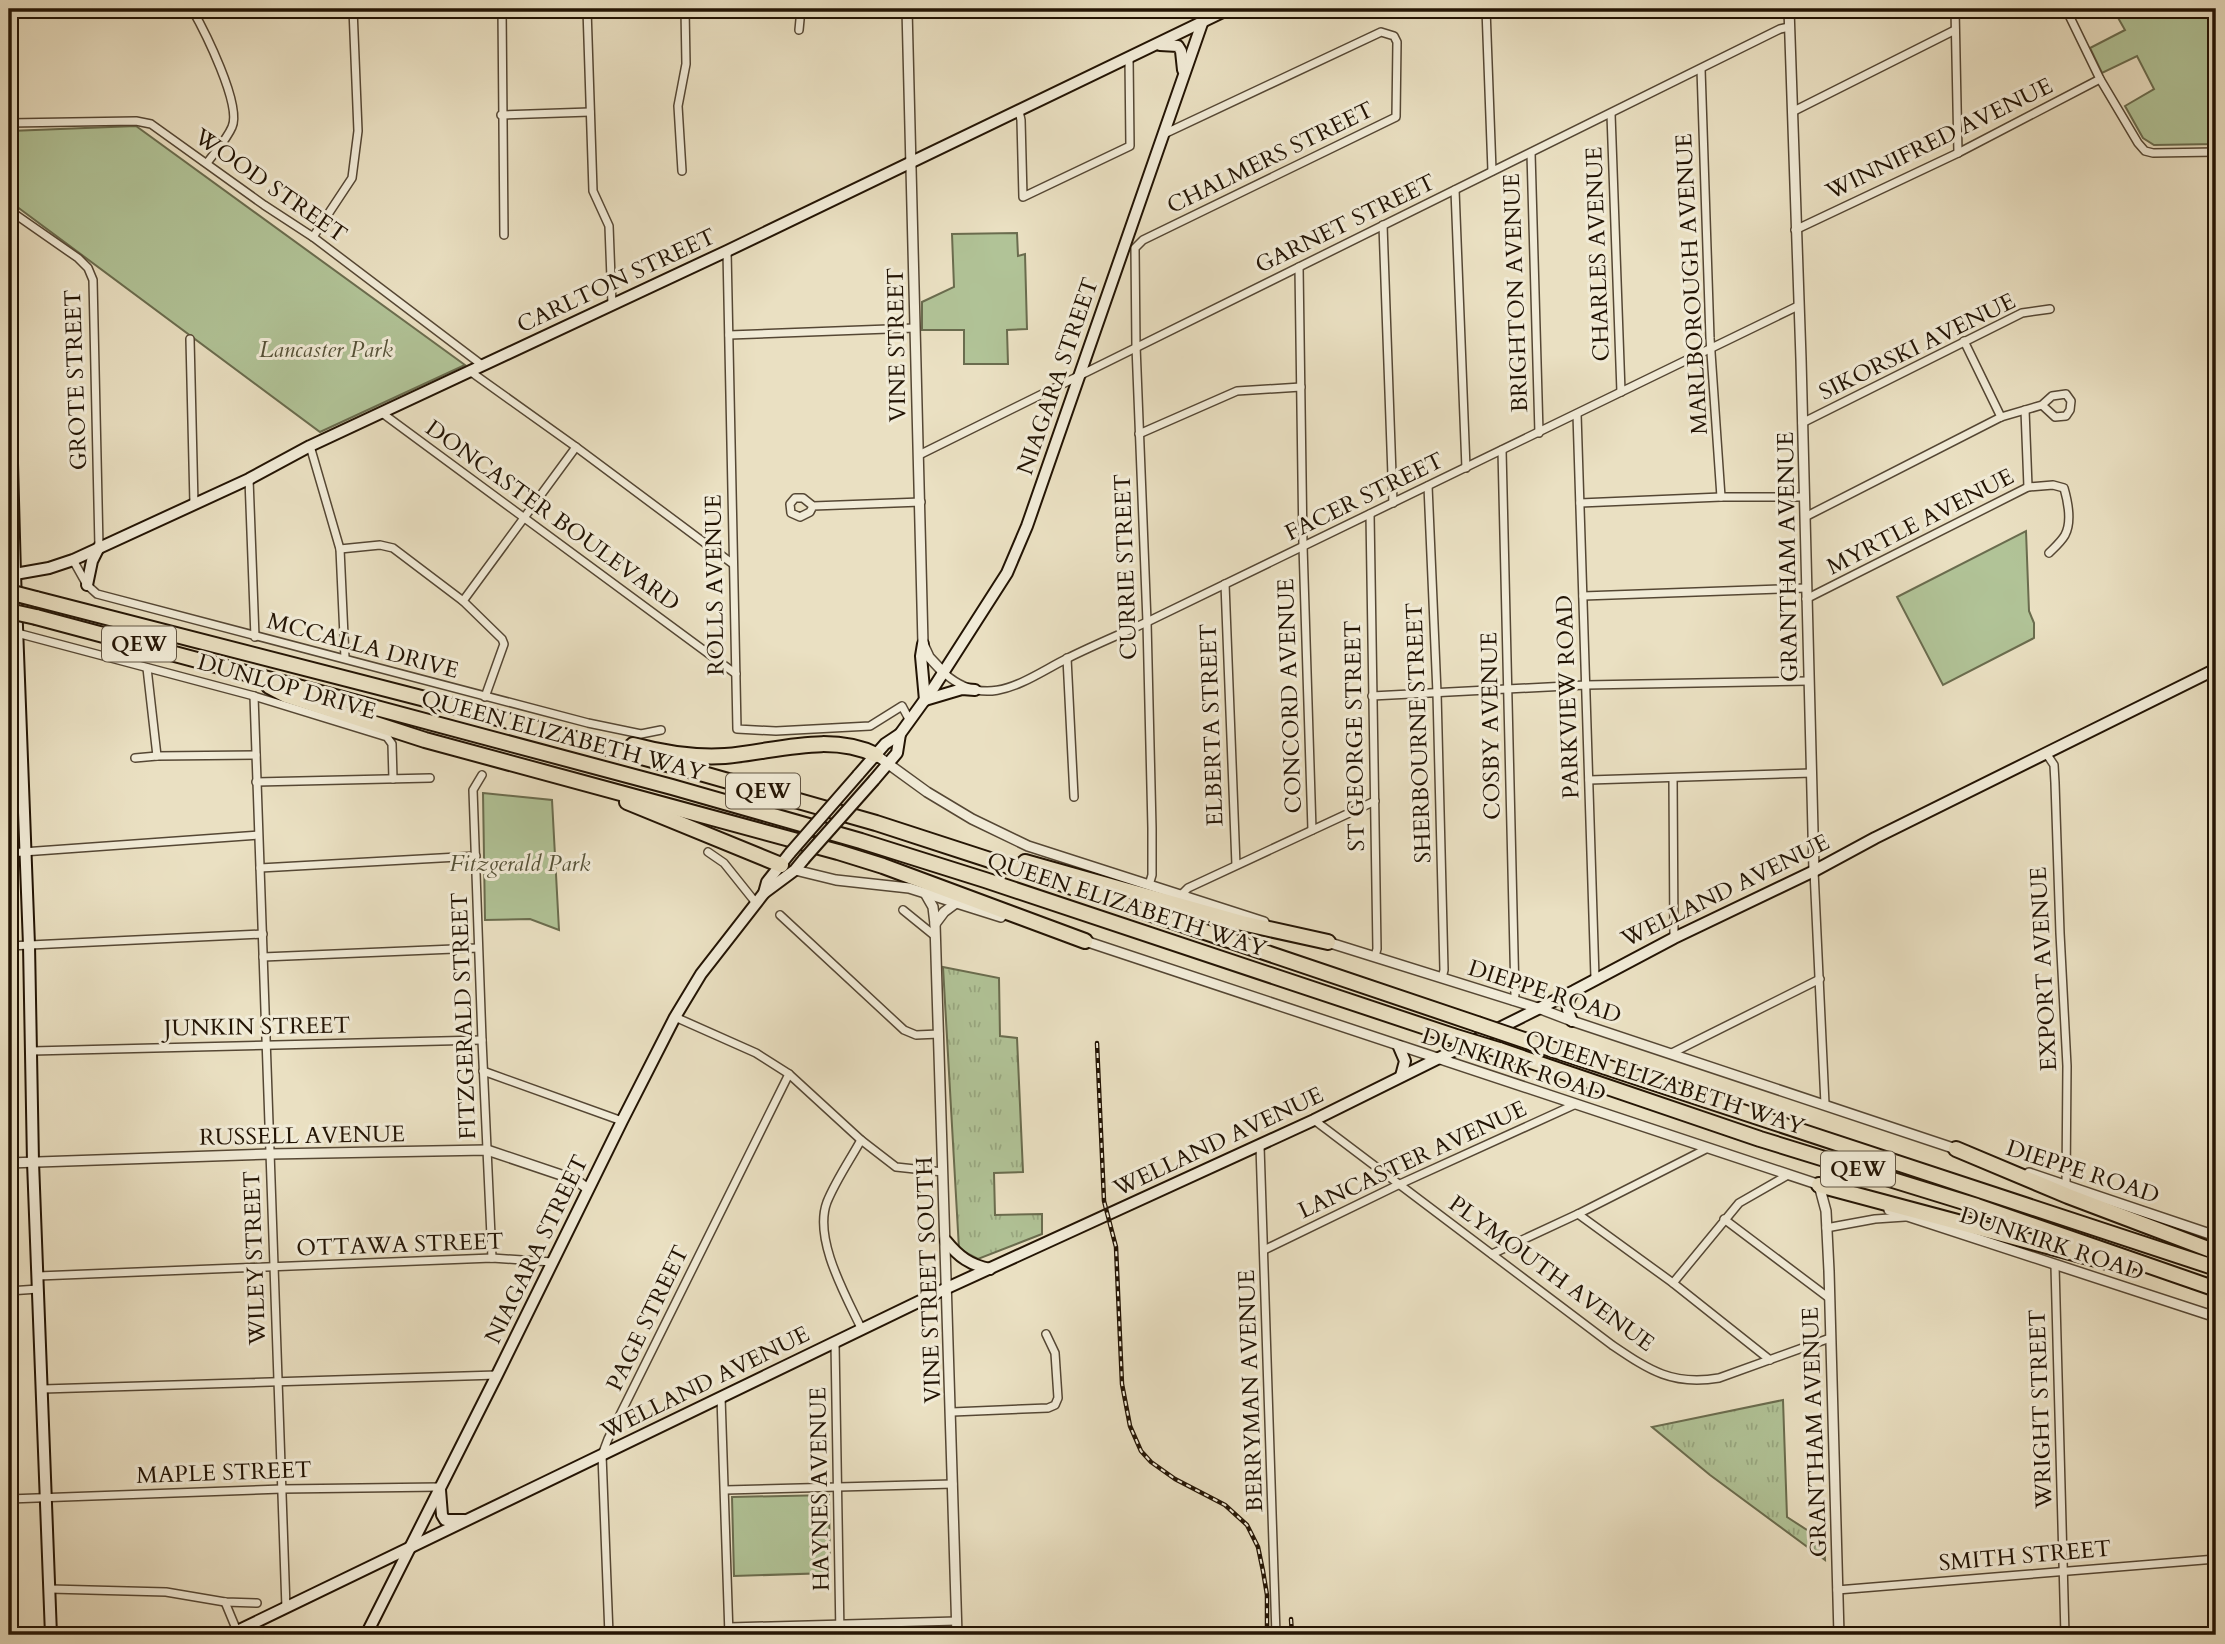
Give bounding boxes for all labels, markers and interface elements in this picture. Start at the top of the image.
street label: WINNIFRED AVENUE [1820,70,2058,207]
street label: CHALMERS STREET [1162,94,1379,221]
street label: WOOD STREET [187,121,353,250]
street label: MARLBOROUGH AVENUE [1668,133,1715,435]
street label: CHARLES AVENUE [1578,146,1617,362]
street label: GARNET STREET [1250,166,1441,281]
street label: BRIGHTON AVENUE [1496,173,1535,413]
street label: CARLTON STREET [512,221,721,340]
street label: VINE STREET [880,267,913,422]
street label: NIAGARA STREET [1009,273,1106,479]
street label: SIKORSKI AVENUE [1814,285,2021,408]
street label: GROTE STREET [57,289,94,471]
park label: Lancaster Park [259,334,394,365]
street label: DONCASTER BOULEVARD [419,413,686,618]
street label: GRANTHAM AVENUE [1770,431,1805,682]
street label: FACER STREET [1280,445,1449,548]
street label: MYRTLE AVENUE [1821,461,2019,582]
street label: CURRIE STREET [1107,473,1144,660]
street label: ROLLS AVENUE [697,494,732,676]
street label: CONCORD AVENUE [1270,578,1309,814]
street label: PARKVIEW ROAD [1548,594,1587,800]
street label: SHERBOURNE STREET [1398,602,1439,864]
street label: MCCALLA DRIVE [264,605,462,686]
street label: ST GEORGE STREET [1337,620,1372,852]
street label: ELBERTA STREET [1192,623,1231,827]
road number: QEW [102,626,176,662]
street label: COSBY AVENUE [1473,632,1508,820]
street label: DUNLOP DRIVE [194,646,380,727]
street label: QUEEN ELIZABETH WAY [418,683,709,789]
road number: QEW [726,774,800,808]
street label: WELLAND AVENUE [1615,826,1835,955]
street label: QUEEN ELIZABETH WAY [983,845,1272,965]
park label: Fitzgerald Park [450,848,591,879]
street label: EXPORT AVENUE [2023,866,2064,1072]
street label: FITZGERALD STREET [444,892,483,1140]
street label: DIEPPE ROAD [1464,952,1625,1031]
street label: JUNKIN STREET [160,1009,351,1044]
street label: DUNKIRK ROAD [1418,1020,1610,1109]
street label: QUEEN ELIZABETH WAY [1521,1023,1810,1143]
street label: WELLAND AVENUE [1107,1079,1328,1204]
street label: LANCASTER AVENUE [1293,1093,1531,1226]
street label: RUSSELL AVENUE [199,1118,405,1153]
street label: DIEPPE ROAD [2002,1132,2163,1211]
street label: NIAGARA STREET [477,1150,596,1349]
road number: QEW [1821,1152,1895,1186]
street label: VINE STREET SOUTH [909,1156,948,1404]
street label: WILEY STREET [236,1170,273,1347]
street label: PLYMOUTH AVENUE [1443,1188,1661,1359]
street label: DUNKIRK ROAD [1956,1199,2148,1288]
street label: OTTAWA STREET [296,1225,504,1264]
street label: PAGE STREET [599,1240,696,1396]
street label: BERRYMAN AVENUE [1231,1269,1270,1513]
street label: GRANTHAM AVENUE [1795,1306,1834,1558]
street label: WRIGHT STREET [2022,1309,2060,1510]
street label: WELLAND AVENUE [595,1318,815,1447]
street label: HAYNES AVENUE [802,1387,837,1591]
street label: MAPLE STREET [136,1454,312,1491]
street label: SMITH STREET [1938,1533,2113,1578]

